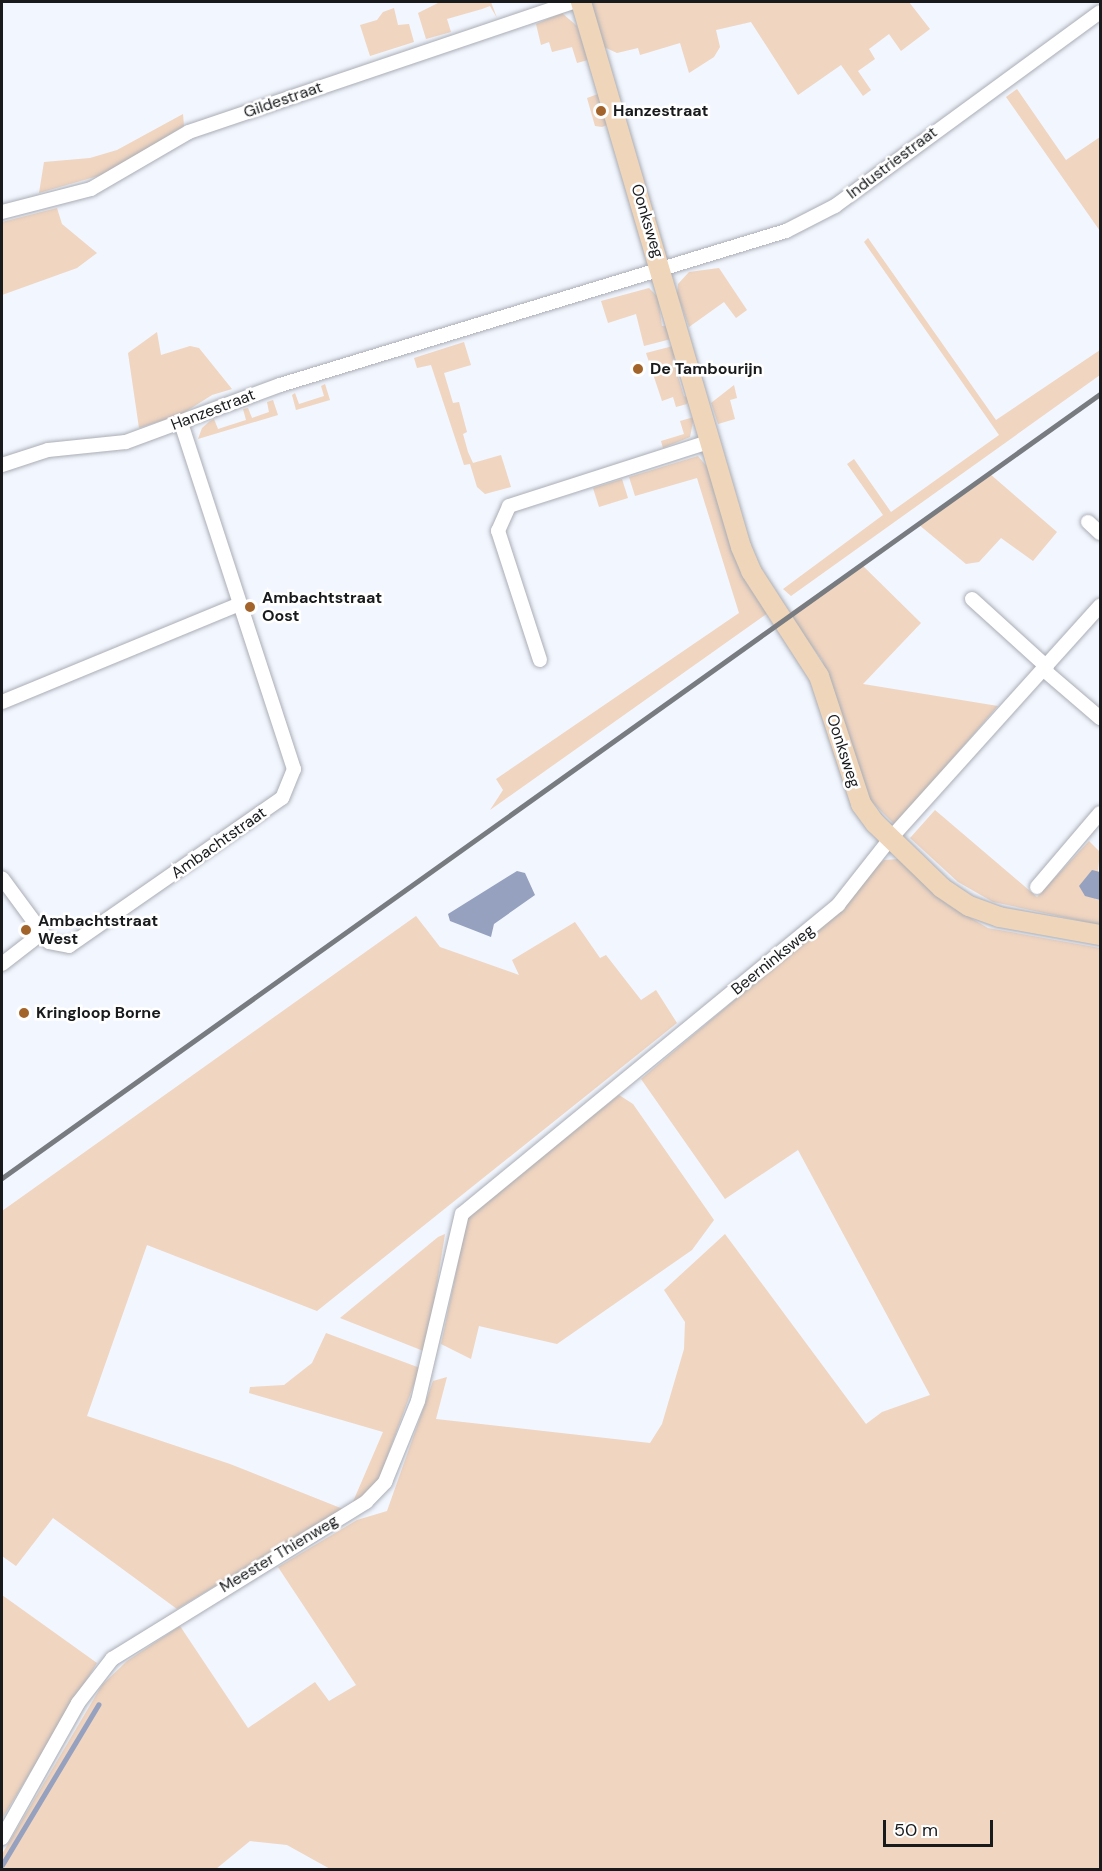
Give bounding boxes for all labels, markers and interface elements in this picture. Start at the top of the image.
street label: Gildestraat [241,78,325,122]
place label: Hanzestraat [613,101,708,121]
marker: Hanzestraat [594,104,608,118]
street label: Industriestraat [843,123,941,203]
street label: Oonksweg [627,182,667,260]
place label: De Tambourijn [650,359,763,379]
marker: De Tambourijn [631,362,645,376]
street label: Hanzestraat [168,385,258,435]
place label: Ambachtstraat Oost [262,588,382,626]
marker: Ambachtstraat Oost [243,600,257,614]
street label: Oonksweg [822,712,864,790]
street label: Ambachtstraat [168,803,270,883]
place label: Ambachtstraat West [38,911,158,949]
street label: Beerninksweg [728,921,818,999]
marker: Ambachtstraat West [19,923,33,937]
place label: Kringloop Borne [36,1003,161,1023]
marker: Kringloop Borne [17,1006,31,1020]
street label: Meester Thienweg [216,1511,342,1597]
scale bar [886,1808,996,1846]
text: 50 m [894,1818,938,1842]

